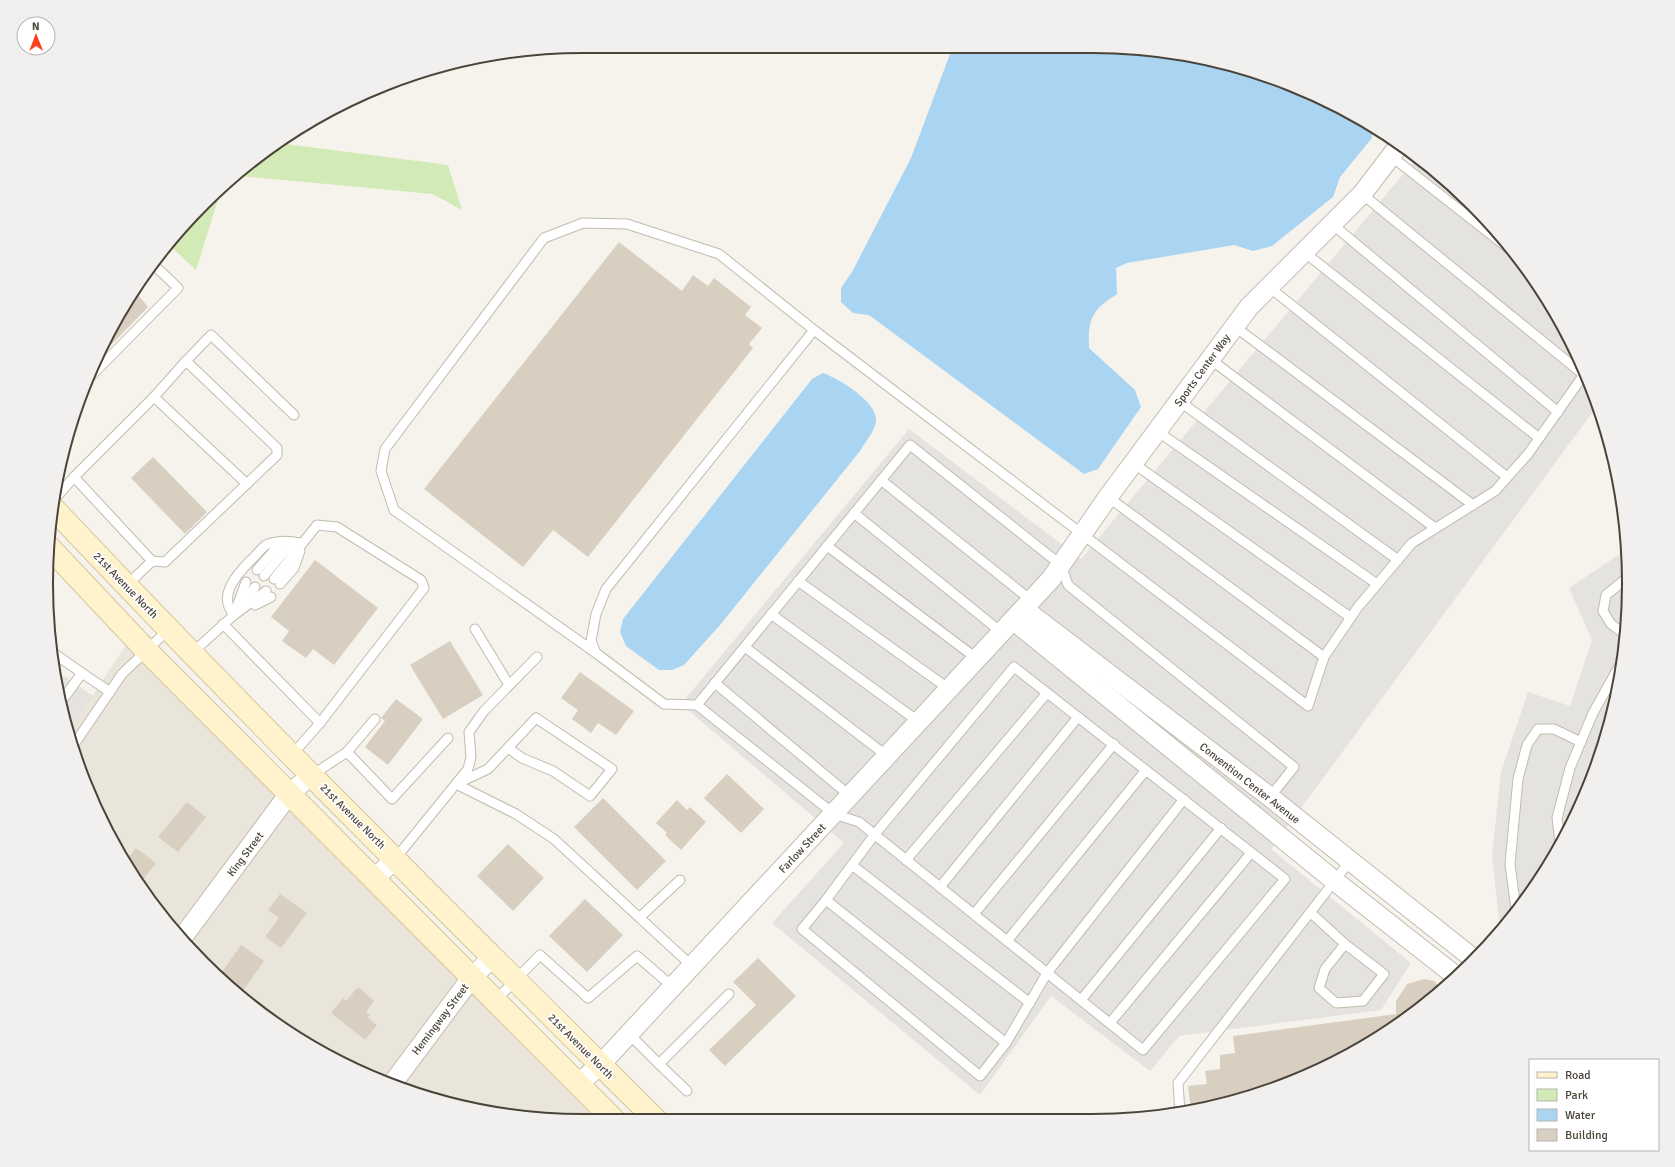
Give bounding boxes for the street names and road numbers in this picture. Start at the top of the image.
street label: Sports Center Way [1172,331,1234,409]
street label: 21st Avenue North [91,550,161,621]
street label: Convention Center Avenue [1197,740,1302,827]
street label: 21st Avenue North [317,781,388,852]
street label: Farlow Street [776,821,829,876]
street label: King Street [224,829,266,879]
street label: Hemingway Street [409,981,472,1058]
street label: 21st Avenue North [545,1011,616,1082]

